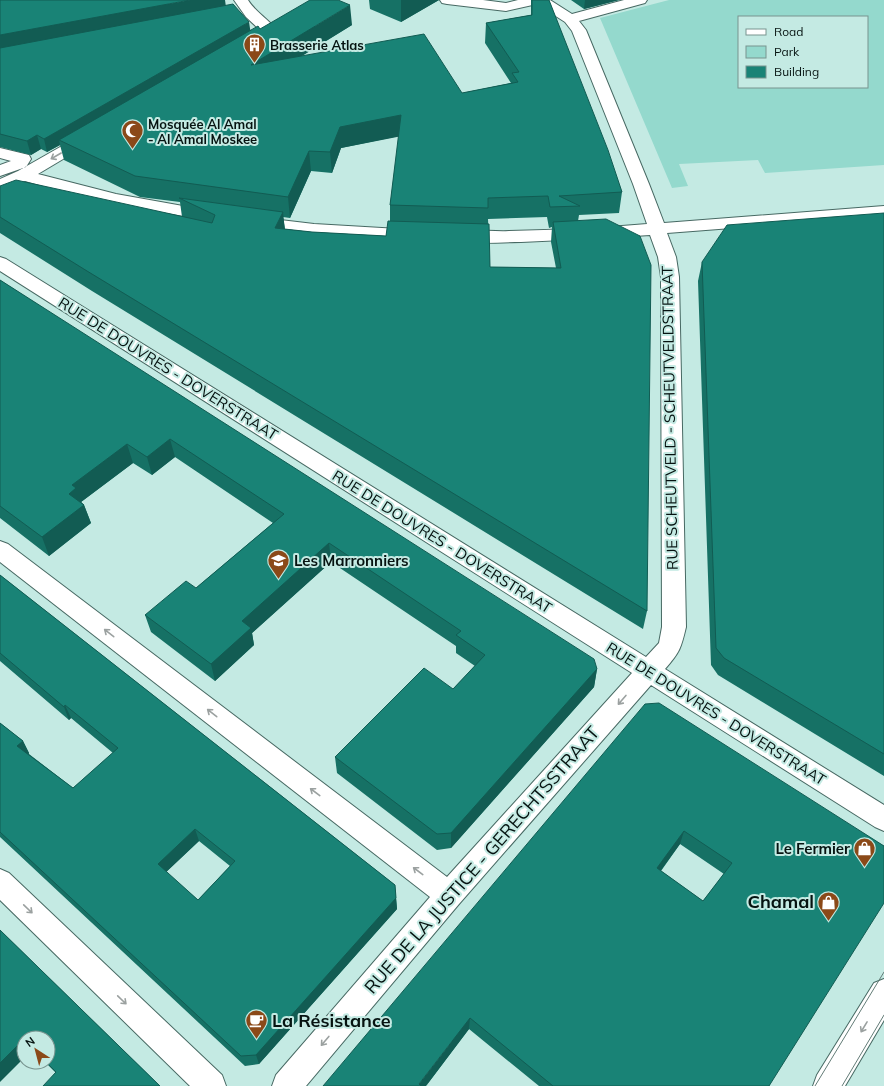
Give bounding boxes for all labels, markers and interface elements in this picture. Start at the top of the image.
legend [738,16,868,88]
text: Road [774,24,803,39]
building icon: Brasserie Atlas [242,32,268,65]
place label: Brasserie Atlas [270,37,364,53]
text: Park [774,44,800,59]
text: Building [774,64,819,79]
place label: Mosquée Al Amal - Al Amal Moskee [148,116,257,147]
mosque icon: Mosquée Al Amal - Al Amal Moskee [119,118,145,151]
one-way arrow [50,153,62,161]
street label: RUE SCHEUTVELD - SCHEUTVELDSTRAAT [657,266,682,570]
street label: RUE DE DOUVRES - DOVERSTRAAT [55,293,282,444]
street label: RUE DE DOUVRES - DOVERSTRAAT [329,466,556,617]
school or university icon: Les Marronniers [265,548,291,581]
place label: Les Marronniers [294,551,409,570]
one-way arrow [103,629,114,638]
street label: RUE DE DOUVRES - DOVERSTRAAT [603,638,830,789]
one-way arrow [617,695,626,706]
one-way arrow [206,708,217,717]
street label: RUE DE LA JUSTICE - GERECHTSSTRAAT [359,721,604,998]
one-way arrow [309,788,320,796]
shop icon: Le Fermier [852,836,878,869]
place label: Le Fermier [775,839,850,858]
one-way arrow [413,867,424,875]
shop icon: Chamal [816,889,842,922]
place label: Chamal [748,890,814,913]
one-way arrow [23,905,33,914]
one-way arrow [117,995,127,1004]
cafe icon: La Résistance [244,1008,270,1041]
place label: La Résistance [272,1009,391,1032]
one-way arrow [860,1021,868,1032]
north arrow [16,1030,56,1070]
text: N [23,1034,38,1050]
one-way arrow [320,1036,329,1046]

